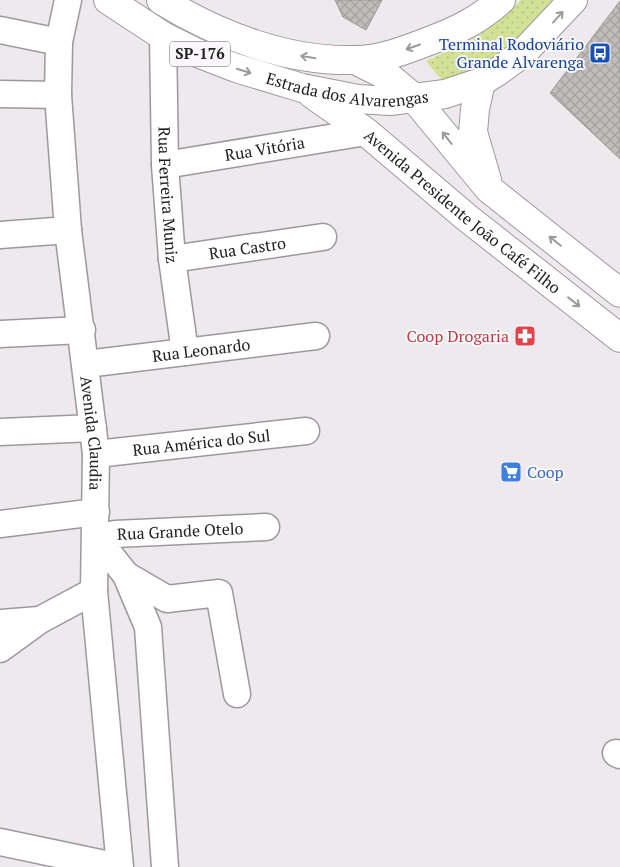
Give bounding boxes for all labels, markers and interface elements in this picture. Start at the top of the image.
one-way arrow [552,10,564,23]
place label: Terminal Rodoviário Grande Alvarenga [439,33,584,73]
bus stop icon: Terminal Rodoviário Grande Alvarenga [588,41,612,65]
road number: SP-176 [170,42,230,66]
one-way arrow [405,43,421,52]
one-way arrow [301,52,317,62]
one-way arrow [235,66,251,76]
street label: Estrada dos Alvarengas [264,67,430,112]
street label: Avenida Presidente João Café Filho [360,124,566,299]
street label: Rua Ferreira Muniz [153,126,183,265]
street label: Rua Vitória [223,131,306,166]
one-way arrow [441,132,452,145]
street label: Rua Castro [207,232,287,265]
one-way arrow [548,236,561,247]
one-way arrow [567,296,580,307]
pharmacy icon: Coop Drogaria [513,324,537,348]
place label: Coop Drogaria [407,325,509,347]
street label: Rua Leonardo [151,333,252,367]
street label: Avenida Claudia [75,375,107,491]
street label: Rua América do Sul [131,424,272,461]
supermarket icon: Coop [499,460,523,484]
place label: Coop [527,461,564,483]
street label: Rua Grande Otelo [117,517,244,545]

